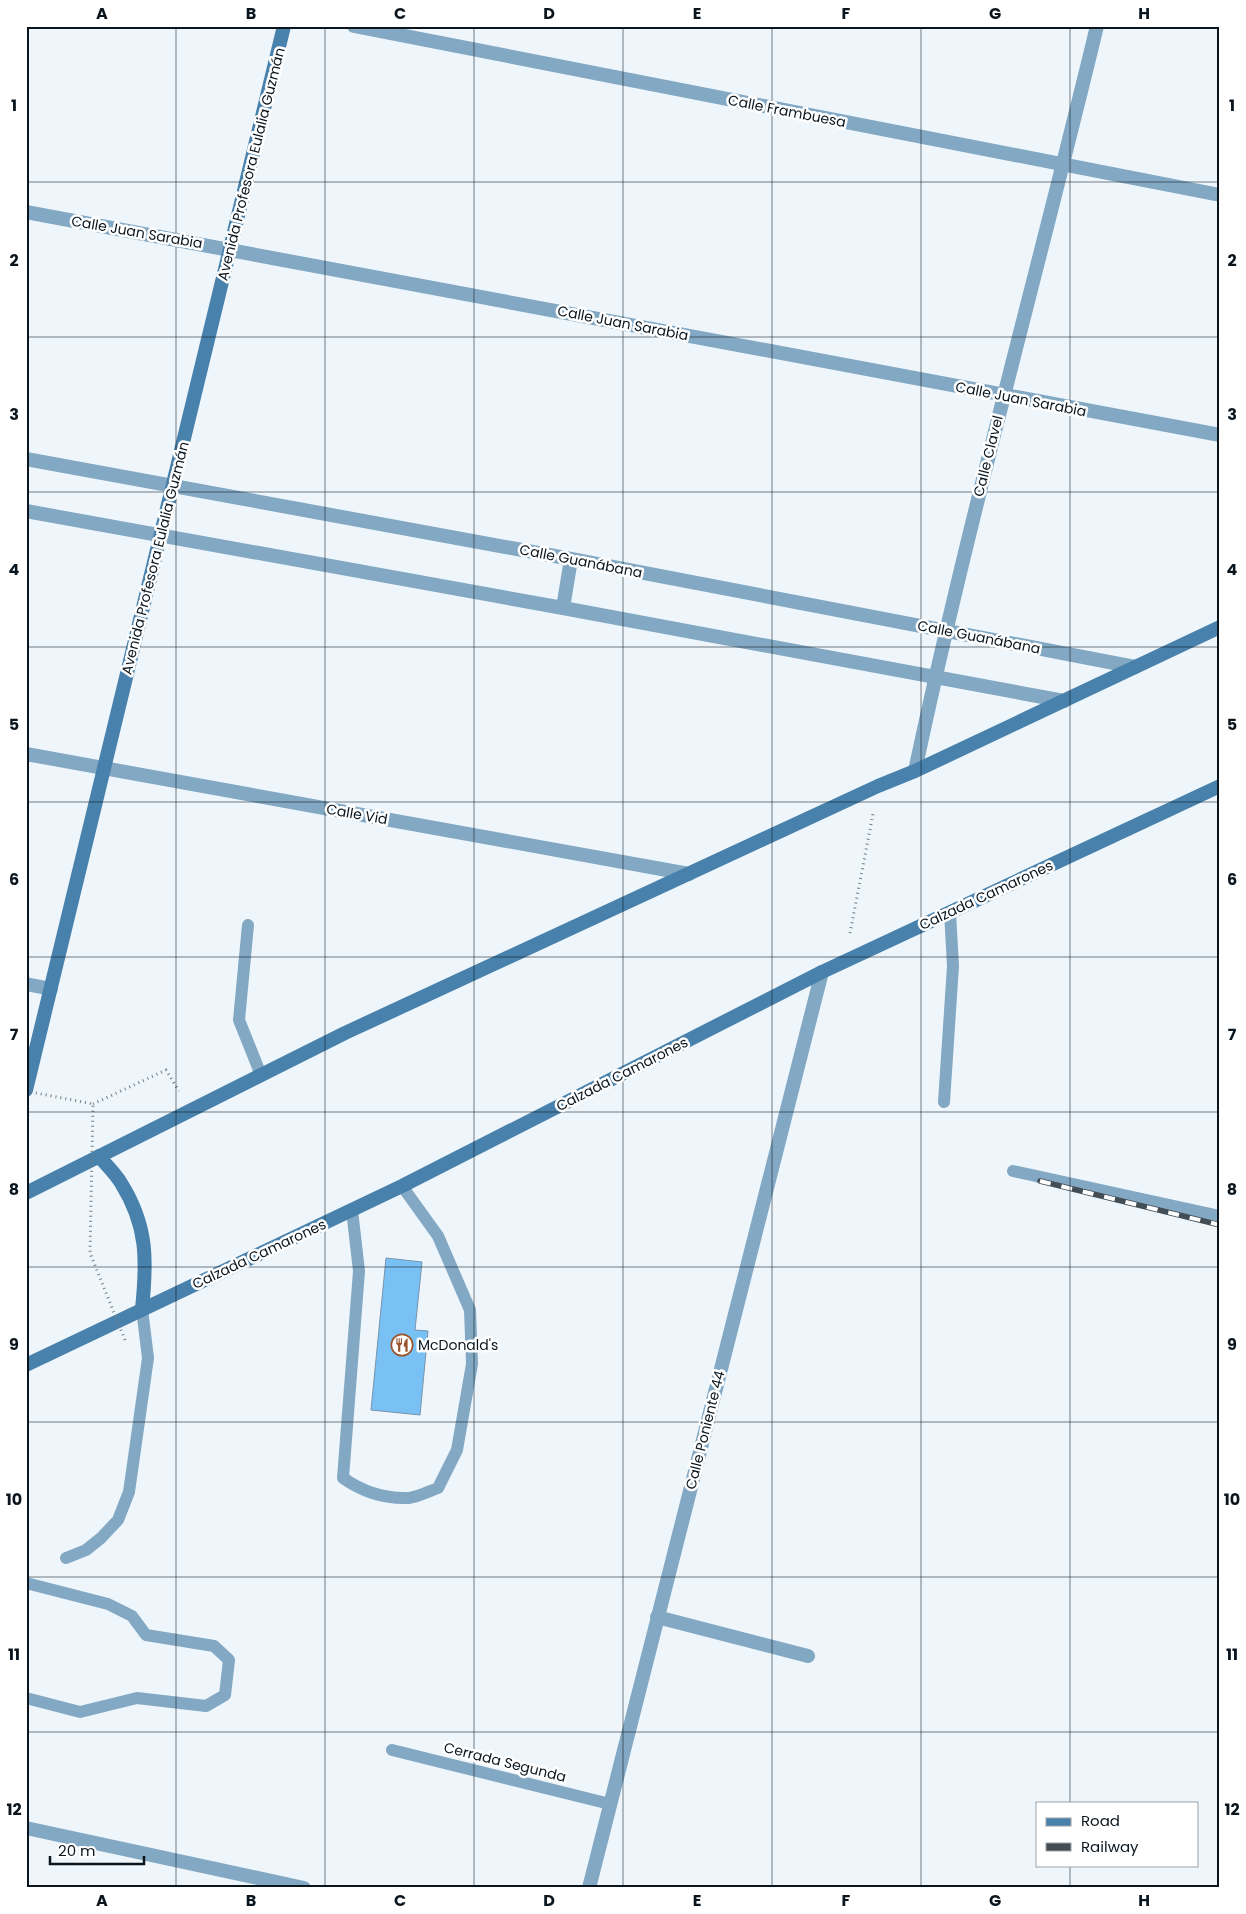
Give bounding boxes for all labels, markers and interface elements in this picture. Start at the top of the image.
text: A [96,2,108,25]
text: B [246,2,256,25]
text: C [394,2,406,25]
text: D [543,2,555,25]
text: E [693,2,701,25]
text: F [842,2,851,25]
text: G [989,2,1001,25]
text: H [1138,2,1150,25]
street label: Avenida Profesora Eulalia Guzmán [212,45,290,283]
street label: Calle Frambuesa [726,90,848,132]
text: 1 [11,94,17,117]
text: 1 [1229,94,1235,117]
street label: Calle Juan Sarabia [70,211,204,253]
text: 2 [9,249,19,272]
text: 2 [1227,249,1237,272]
street label: Calle Juan Sarabia [556,301,690,345]
street label: Calle Juan Sarabia [954,377,1088,421]
text: 3 [9,403,19,426]
text: 3 [1227,403,1237,426]
street label: Calle Clavel [968,413,1008,499]
street label: Avenida Profesora Eulalia Guzmán [116,439,194,677]
street label: Calle Guanábana [518,539,644,583]
text: 4 [9,558,20,581]
text: 4 [1227,558,1238,581]
street label: Calle Guanábana [916,615,1042,659]
text: 5 [9,713,19,736]
text: 5 [1227,713,1237,736]
street label: Calle Vid [325,799,389,829]
street label: Calzada Camarones [916,855,1056,935]
text: 6 [9,868,19,891]
text: 6 [1227,868,1237,891]
text: 7 [10,1023,19,1046]
text: 7 [1228,1023,1237,1046]
street label: Calzada Camarones [553,1032,691,1116]
text: 8 [9,1178,19,1201]
text: 8 [1227,1178,1237,1201]
street label: Calzada Camarones [189,1214,329,1294]
text: 9 [9,1333,19,1356]
restaurant icon: McDonald's [390,1333,414,1357]
text: 9 [1227,1333,1237,1356]
place label: McDonald's [418,1335,498,1355]
street label: Calle Poniente 44 [681,1368,729,1492]
text: 10 [6,1488,22,1511]
text: 10 [1224,1488,1240,1511]
text: 11 [8,1643,20,1666]
text: 11 [1226,1643,1238,1666]
street label: Cerrada Segunda [442,1737,568,1787]
text: 12 [6,1798,22,1821]
text: 12 [1224,1798,1240,1821]
legend [1036,1802,1198,1866]
text: Road [1081,1810,1120,1831]
scale bar [50,1834,144,1866]
text: Railway [1081,1836,1139,1857]
text: 20 m [58,1840,96,1861]
text: A [96,1889,108,1912]
text: B [246,1889,256,1912]
text: C [394,1889,406,1912]
text: D [543,1889,555,1912]
text: E [693,1889,701,1912]
text: F [842,1889,851,1912]
text: G [989,1889,1001,1912]
text: H [1138,1889,1150,1912]

